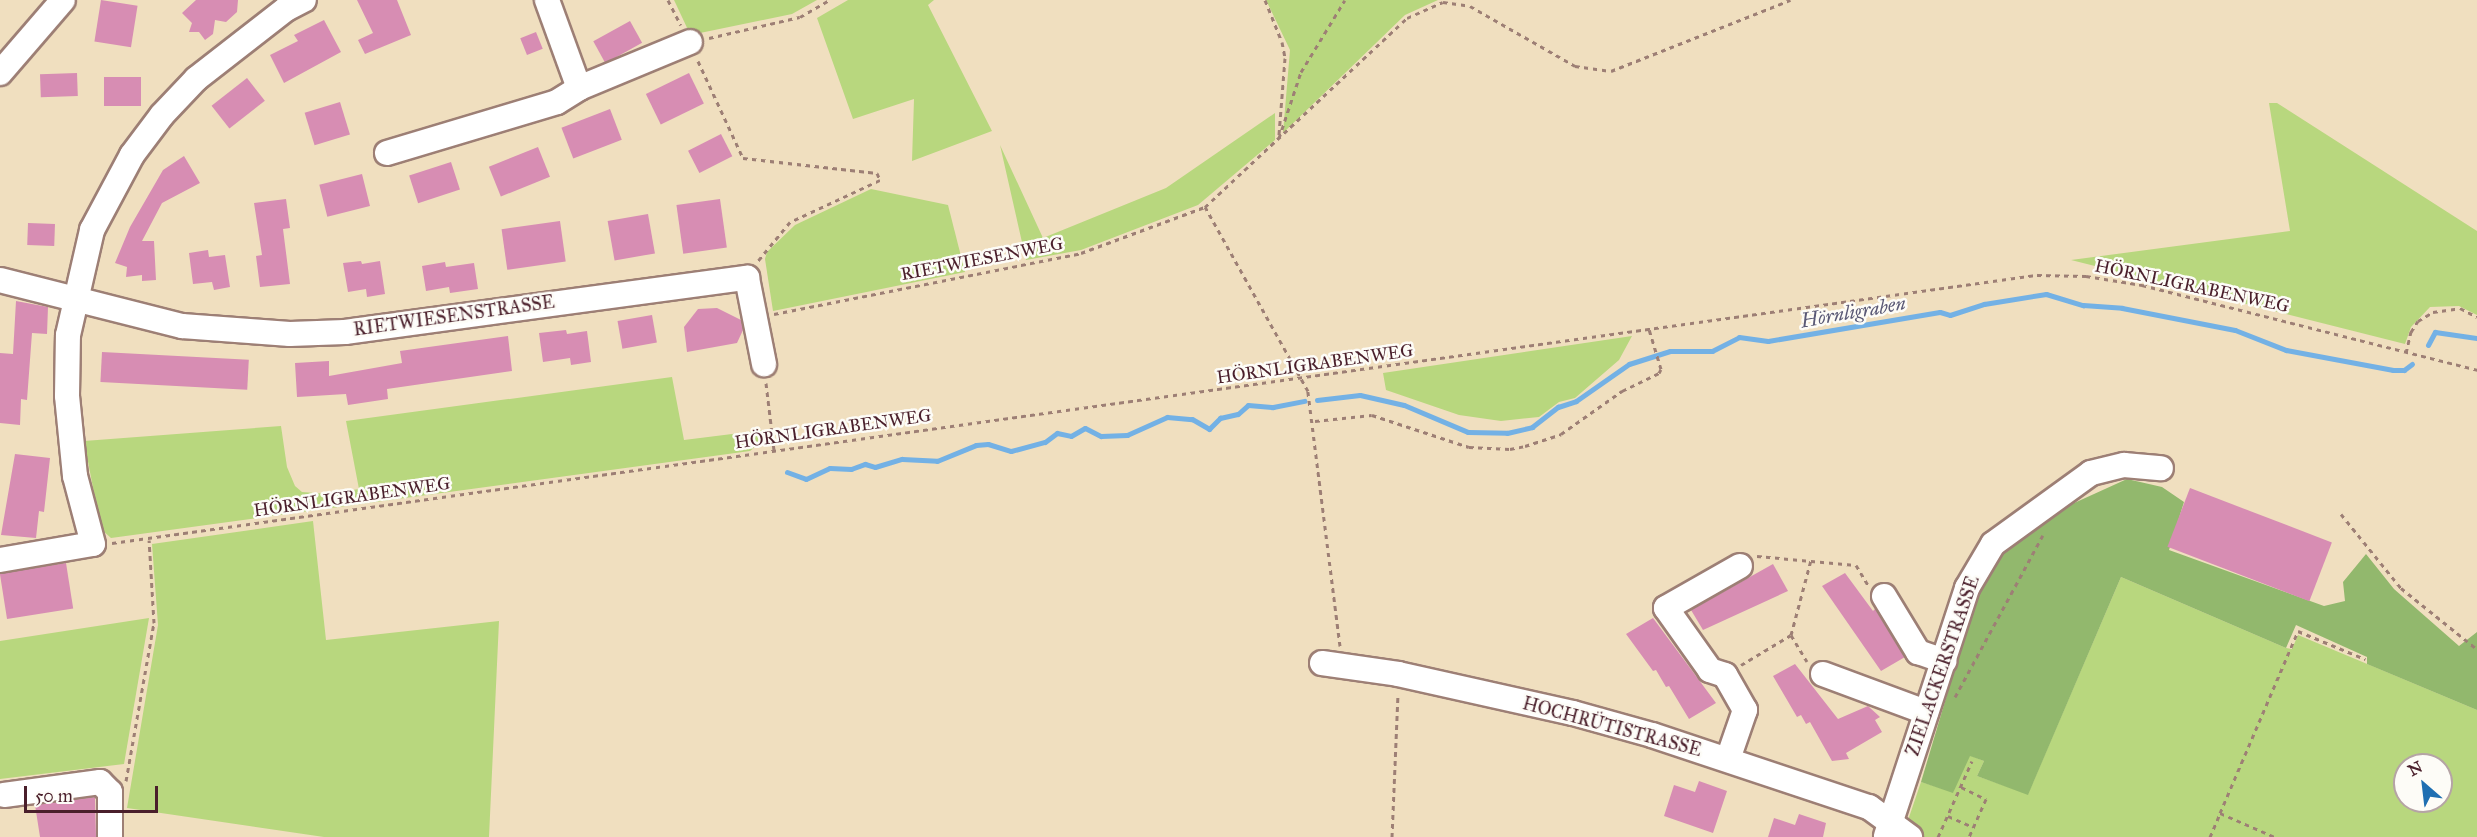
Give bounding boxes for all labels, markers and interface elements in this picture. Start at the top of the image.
street label: RIETWIESENWEG [899,233,1065,285]
street label: HÖRNLIGRABENWEG [2093,255,2291,317]
street label: RIETWIESENSTRASSE [352,291,556,341]
water label: Hörnligraben [1799,291,1907,333]
street label: HÖRNLIGRABENWEG [1215,339,1415,389]
street label: HÖRNLIGRABENWEG [733,404,933,454]
street label: HÖRNLIGRABENWEG [252,472,452,522]
street label: ZIELACKERSTRASSE [1902,573,1984,759]
street label: HOCHRÜTISTRASSE [1520,693,1704,761]
north arrow [2393,753,2453,813]
text: N [2405,757,2426,780]
scale bar [27,774,160,812]
text: 50 m [35,785,73,807]

